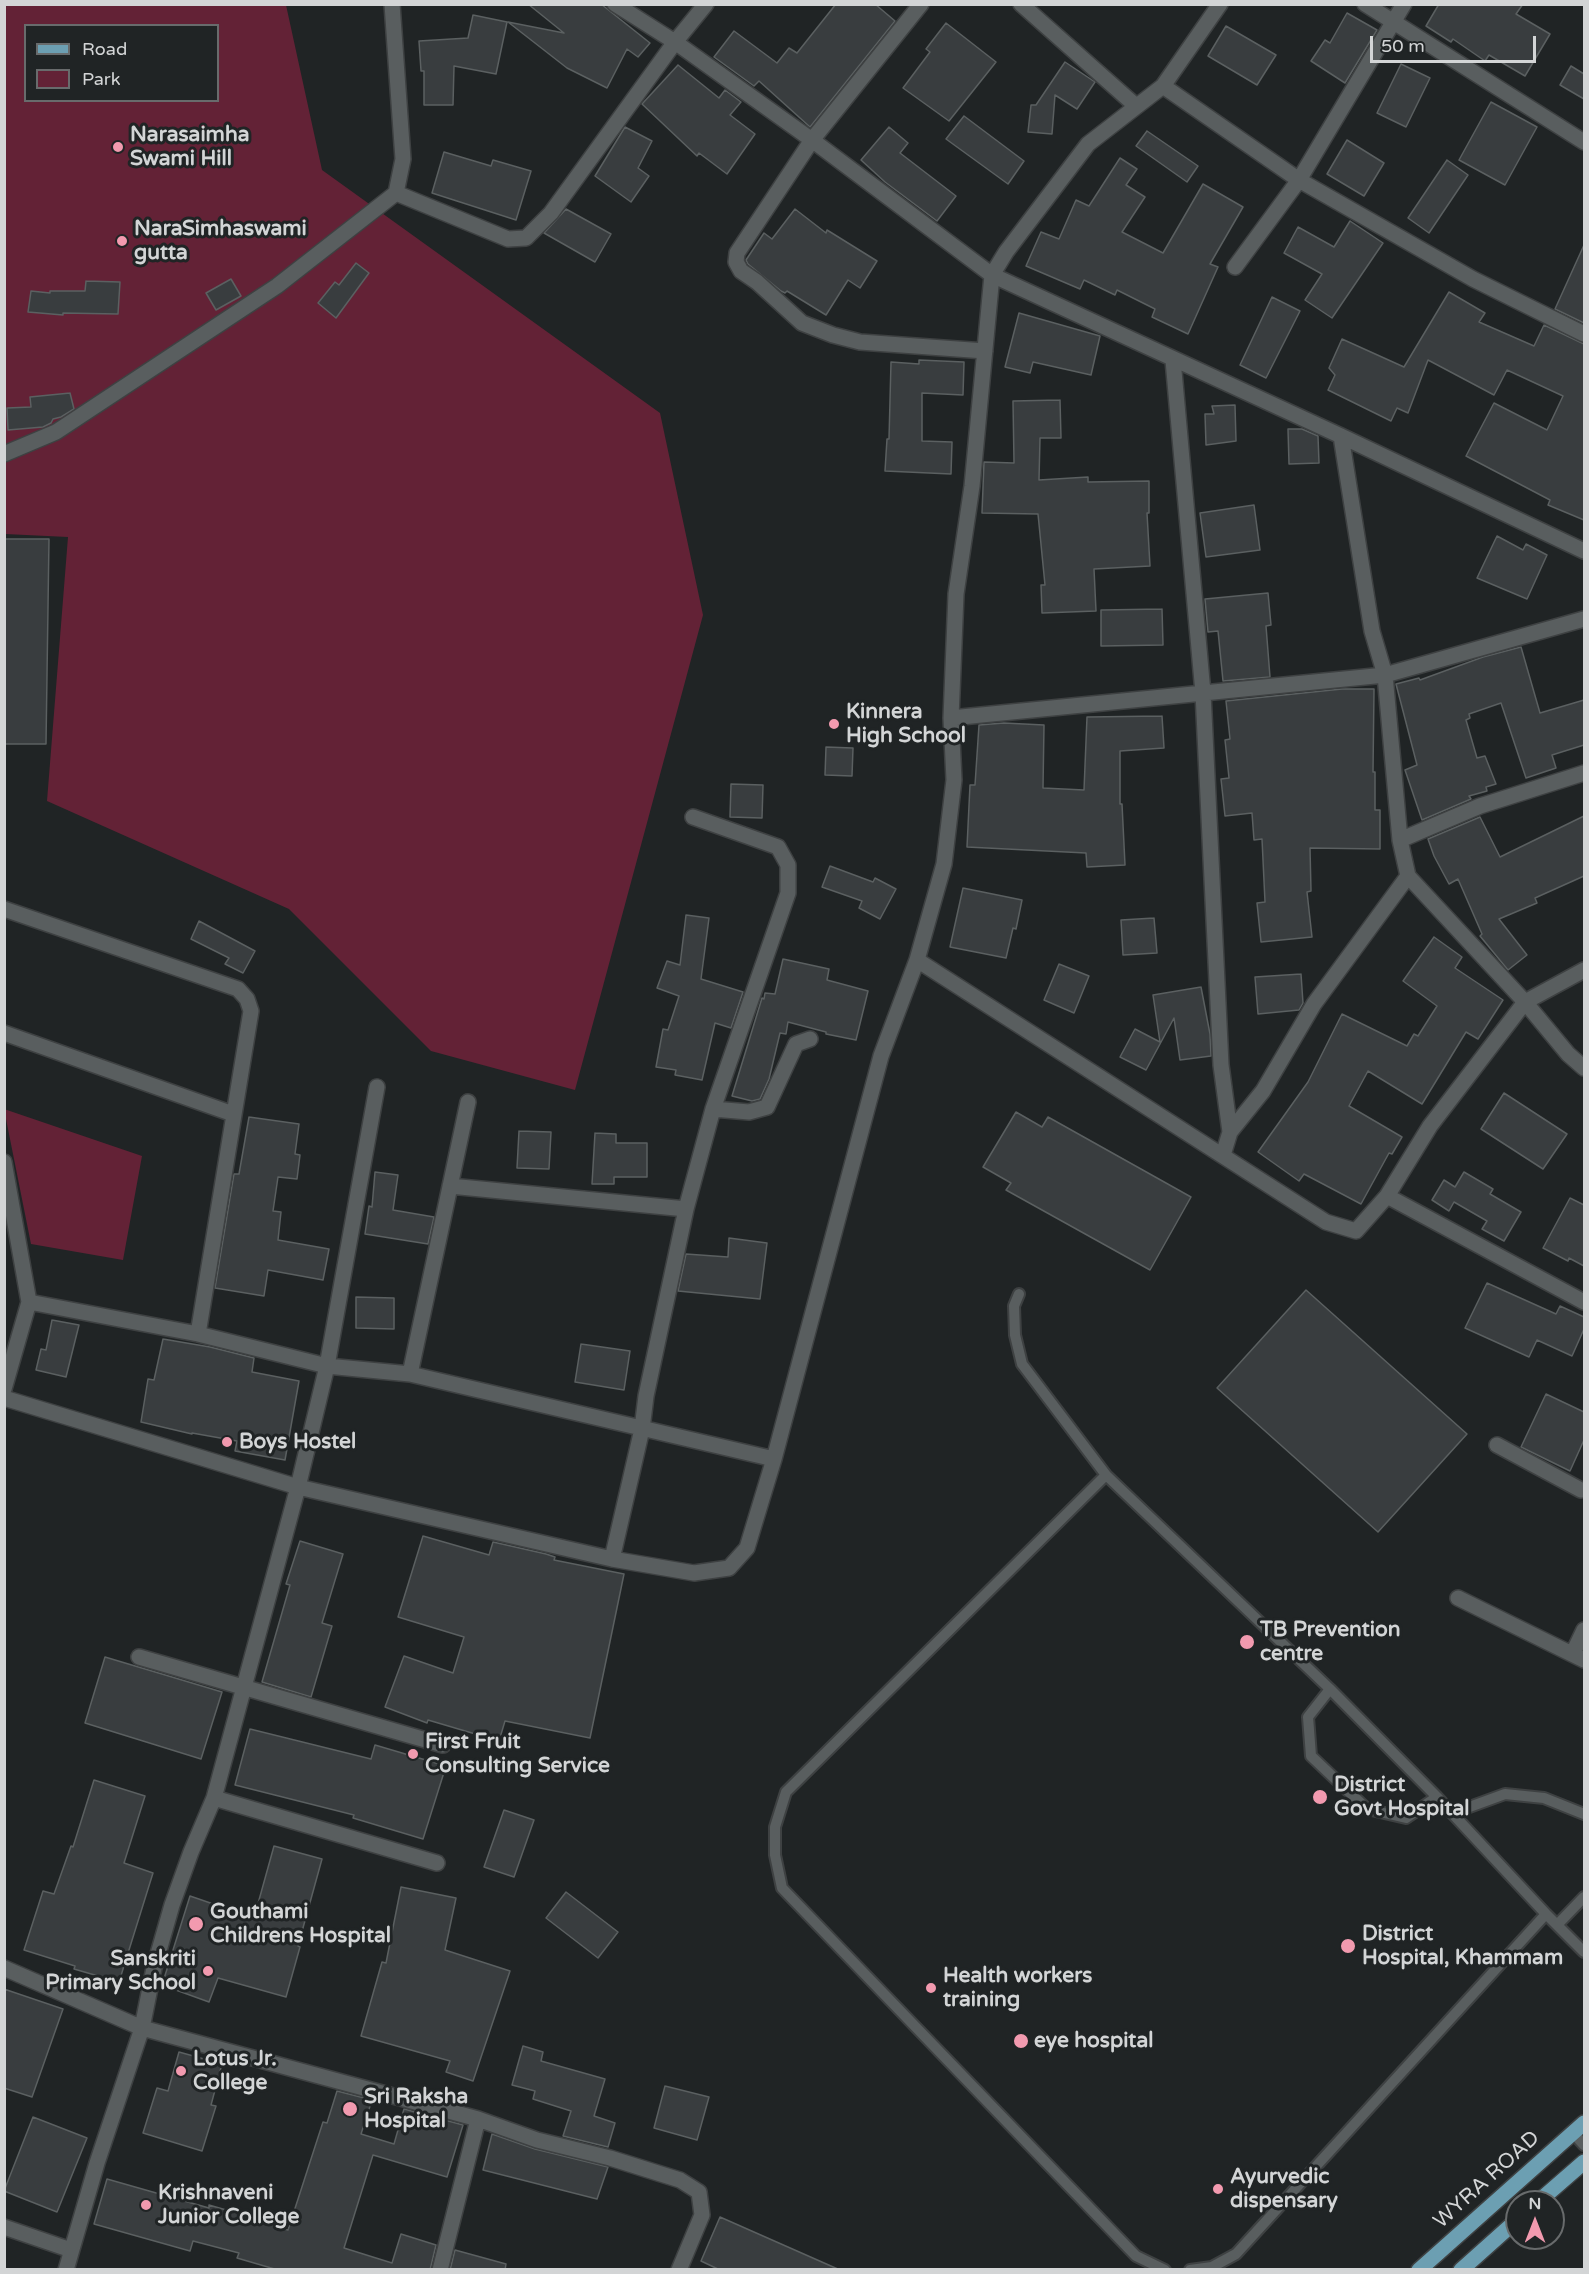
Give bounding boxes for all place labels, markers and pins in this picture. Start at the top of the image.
place label: Narasaimha Swami Hill [130,122,249,172]
marker: Narasaimha Swami Hill [111,140,125,154]
place label: NaraSimhaswami gutta [134,216,307,266]
marker: NaraSimhaswami gutta [115,234,129,248]
place label: Kinnera High School [846,699,966,749]
marker: Kinnera High School [827,717,841,731]
place label: Boys Hostel [239,1429,356,1455]
marker: Boys Hostel [220,1435,234,1449]
place label: TB Prevention centre [1260,1617,1400,1667]
marker: TB Prevention centre [1238,1633,1256,1651]
place label: First Fruit Consulting Service [425,1729,610,1779]
marker: First Fruit Consulting Service [406,1747,420,1761]
place label: District Govt Hospital [1334,1772,1470,1822]
marker: District Govt Hospital [1311,1788,1329,1806]
place label: Gouthami Childrens Hospital [210,1899,391,1949]
marker: Gouthami Childrens Hospital [187,1915,205,1933]
place label: District Hospital, Khammam [1362,1921,1563,1971]
marker: District Hospital, Khammam [1339,1937,1357,1955]
place label: Sanskriti Primary School [45,1946,196,1996]
place label: Health workers training [943,1963,1092,2013]
marker: Sanskriti Primary School [201,1964,215,1978]
marker: Health workers training [924,1981,938,1995]
place label: eye hospital [1034,2028,1153,2054]
marker: eye hospital [1012,2032,1030,2050]
place label: Lotus Jr. College [193,2046,277,2096]
marker: Lotus Jr. College [174,2064,188,2078]
place label: Sri Raksha Hospital [364,2084,468,2134]
marker: Sri Raksha Hospital [341,2100,359,2118]
place label: Ayurvedic dispensary [1230,2164,1338,2214]
place label: Krishnaveni Junior College [158,2180,299,2230]
marker: Ayurvedic dispensary [1211,2182,1225,2196]
marker: Krishnaveni Junior College [139,2198,153,2212]

